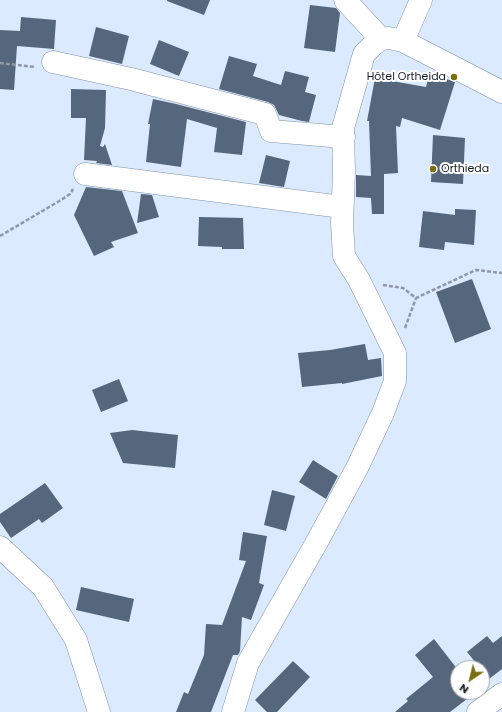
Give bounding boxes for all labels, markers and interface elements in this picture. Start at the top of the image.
place label: Hôtel Ortheida [367,70,446,84]
marker: Hôtel Ortheida [449,72,459,82]
place label: Orthieda [441,162,489,176]
marker: Orthieda [428,164,438,174]
north arrow [450,660,490,700]
text: N [456,680,472,698]

